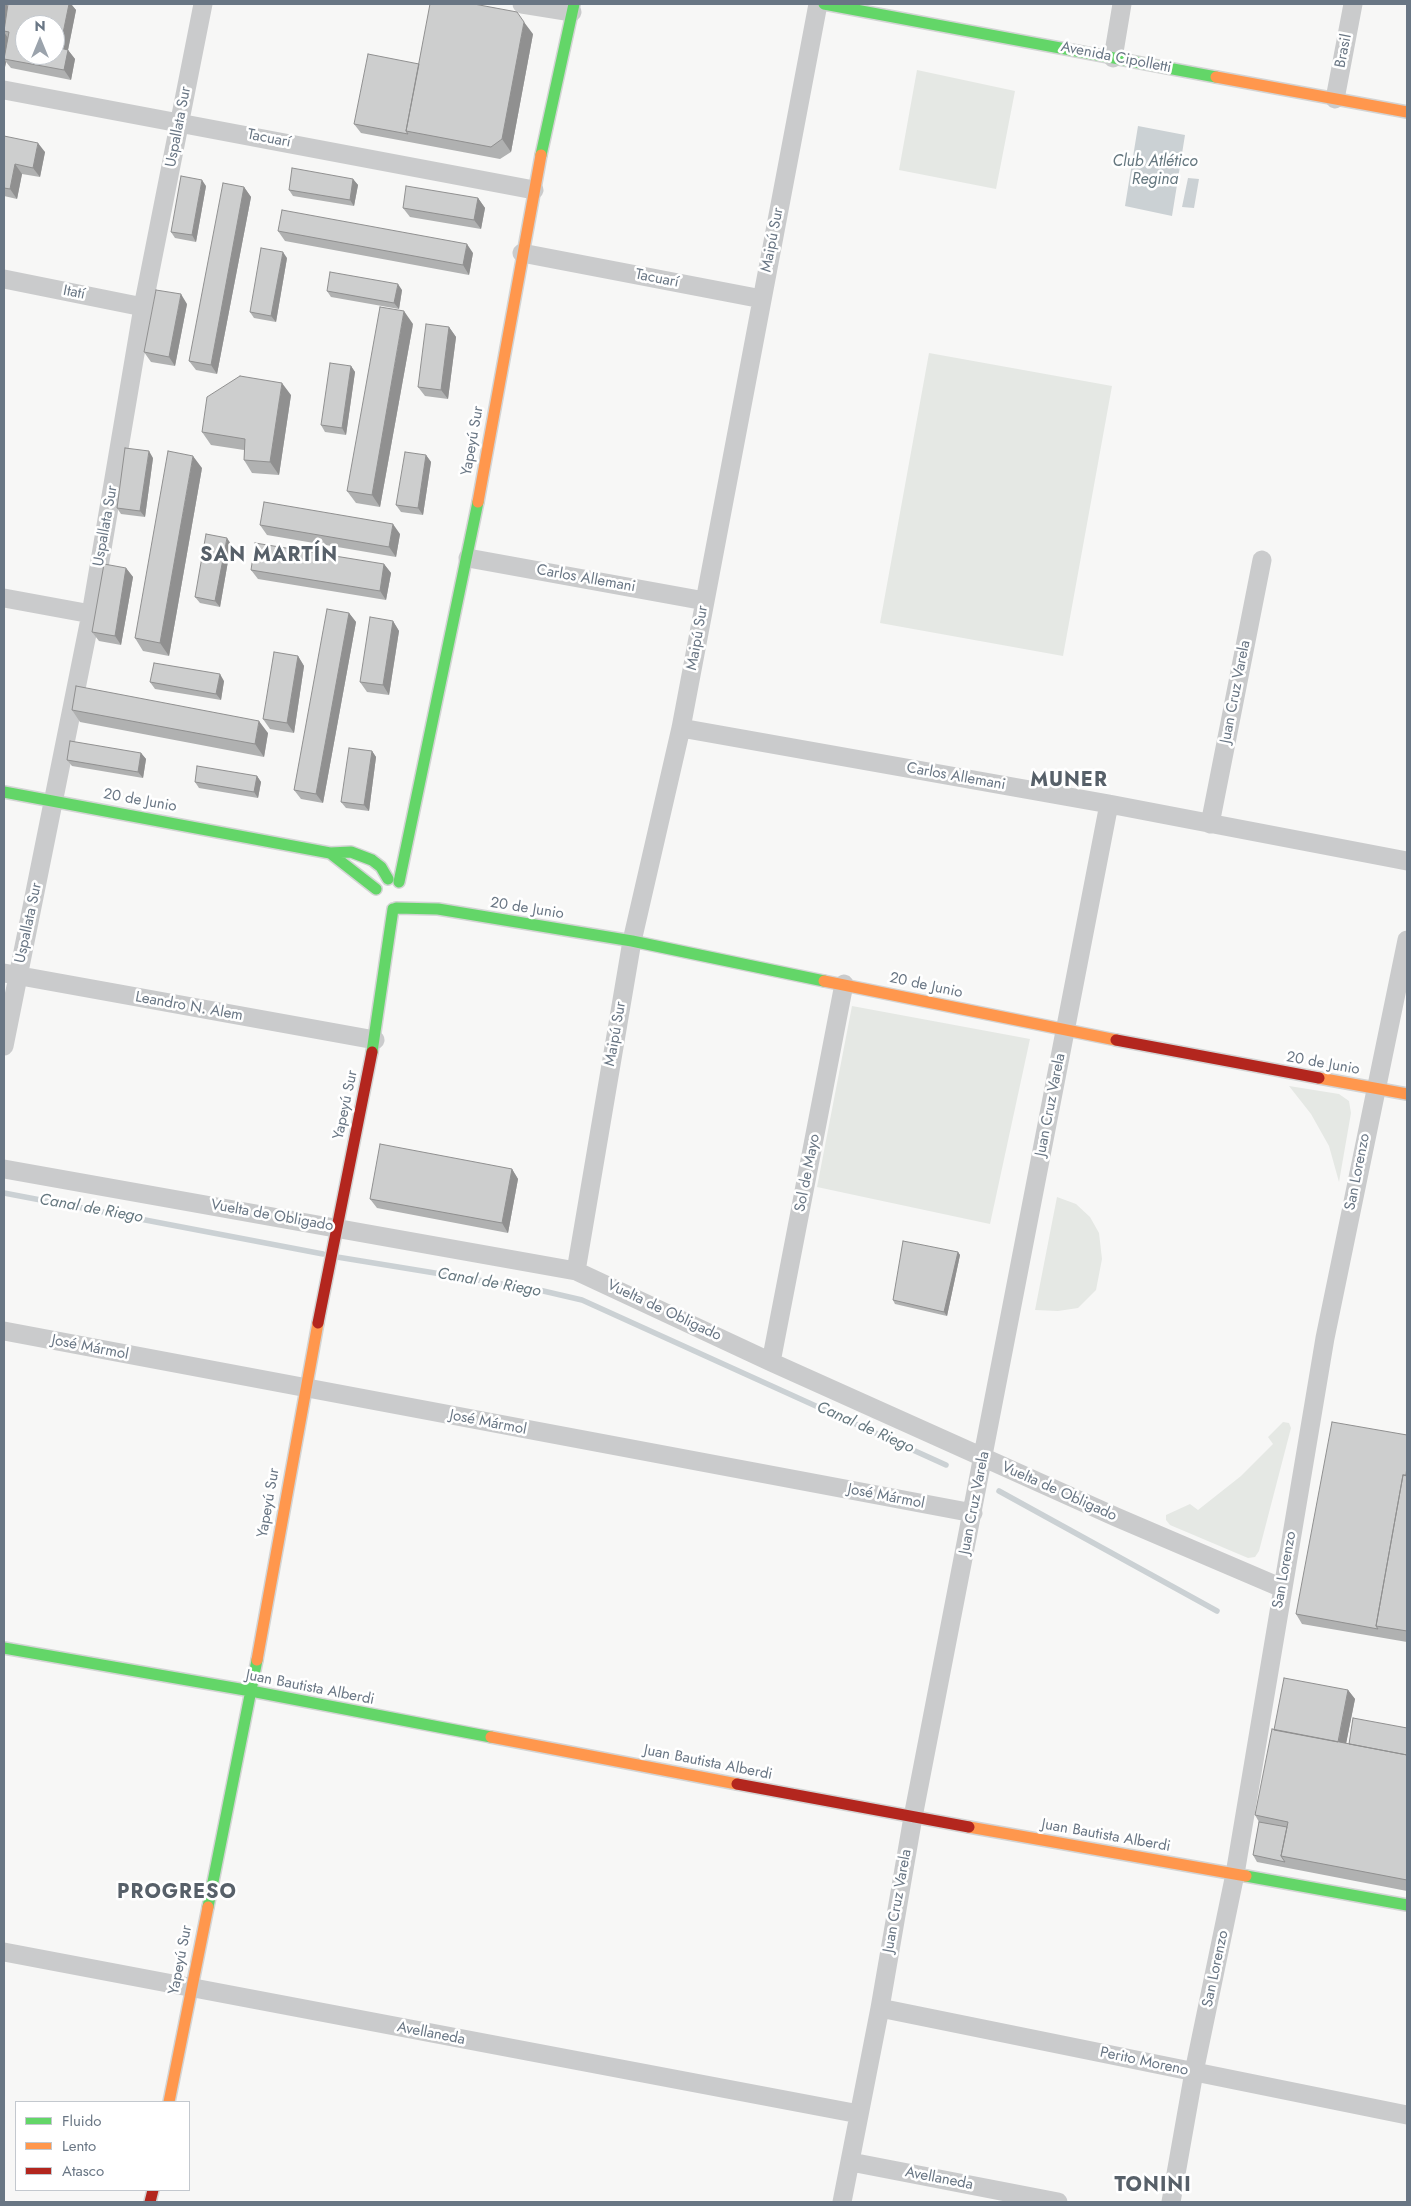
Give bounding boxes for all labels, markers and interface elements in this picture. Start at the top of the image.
north arrow [15,15,65,65]
text: N [34,16,46,36]
street label: Brasil [1332,33,1356,69]
street label: Avenida Cipolletti [1059,38,1173,78]
street label: Uspallata Sur [162,85,196,169]
street label: Tacuarí [246,126,292,152]
water label: Club Atlético Regina [1112,152,1198,190]
street label: Maipú Sur [758,206,788,274]
street label: Tacuarí [634,266,680,292]
street label: Itatí [61,282,87,304]
street label: Yapeyú Sur [458,405,488,477]
street label: Uspallata Sur [90,484,122,568]
district label: SAN MARTÍN [199,544,339,568]
street label: Carlos Allemani [535,561,637,597]
street label: Maipú Sur [683,604,713,672]
street label: Juan Cruz Varela [1217,639,1255,745]
street label: Carlos Allemani [905,759,1007,795]
district label: MUNER [1030,769,1108,793]
street label: 20 de Junio [102,786,178,816]
street label: Uspallata Sur [12,881,46,965]
street label: 20 de Junio [489,894,565,924]
street label: 20 de Junio [888,969,964,1003]
street label: Leandro N. Alem [134,989,244,1025]
street label: Maipú Sur [601,1000,631,1068]
street label: 20 de Junio [1285,1049,1361,1079]
street label: Juan Cruz Varela [1032,1052,1070,1158]
street label: Yapeyú Sur [330,1069,362,1141]
street label: San Lorenzo [1342,1132,1374,1212]
street label: Sol de Mayo [792,1133,824,1213]
water label: Canal de Riego [38,1190,144,1228]
street label: Vuelta de Obligado [209,1196,335,1236]
water label: Canal de Riego [436,1264,542,1302]
street label: Vuelta de Obligado [604,1277,724,1345]
street label: José Mármol [50,1332,130,1364]
water label: Canal de Riego [813,1398,917,1458]
street label: José Mármol [448,1407,528,1439]
street label: Juan Cruz Varela [956,1450,994,1556]
street label: Vuelta de Obligado [999,1459,1119,1525]
street label: Yapeyú Sur [254,1467,284,1539]
street label: José Mármol [846,1481,926,1513]
street label: San Lorenzo [1269,1530,1301,1610]
street label: Juan Bautista Alberdi [244,1667,376,1709]
street label: Juan Bautista Alberdi [642,1742,774,1784]
street label: Juan Bautista Alberdi [1040,1816,1172,1856]
street label: Juan Cruz Varela [880,1848,916,1954]
district label: PROGRESO [116,1881,238,1905]
street label: Yapeyú Sur [165,1924,197,1996]
street label: San Lorenzo [1199,1929,1233,2009]
street label: Avellaneda [396,2019,466,2049]
street label: Perito Moreno [1098,2044,1190,2080]
legend [15,2101,190,2191]
text: Fluido [62,2110,101,2132]
text: Lento [62,2135,96,2157]
text: Atasco [62,2160,104,2182]
street label: Avellaneda [904,2164,974,2194]
district label: TONINI [1114,2174,1192,2198]

